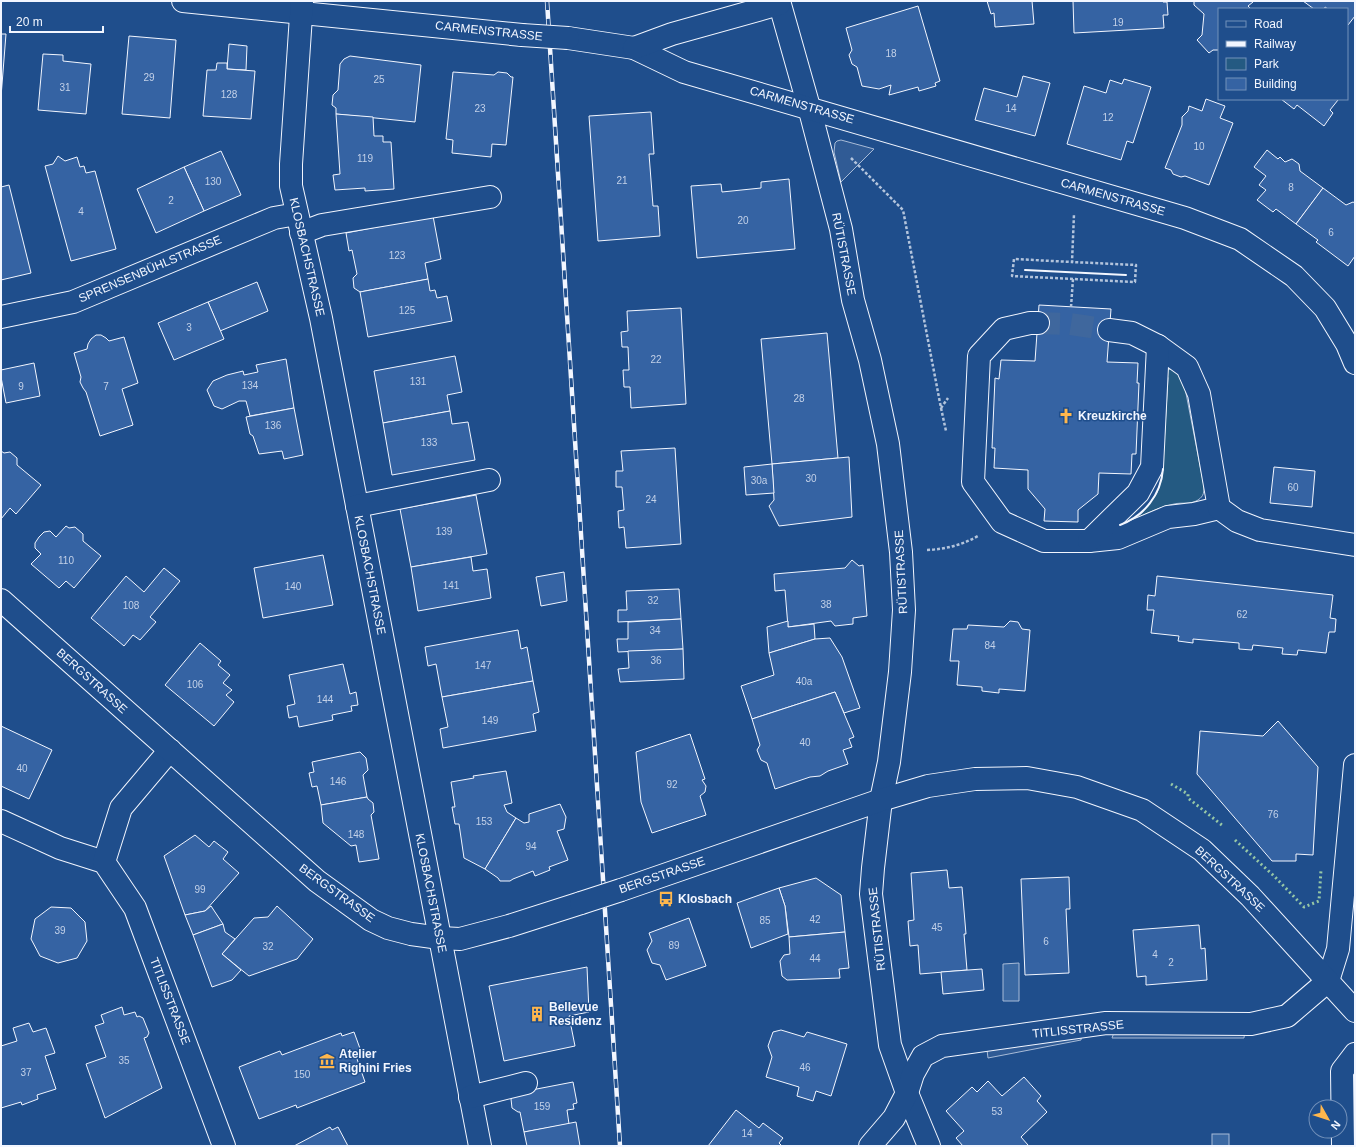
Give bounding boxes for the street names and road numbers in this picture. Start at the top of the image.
street label: CARMENSTRASSE [435,18,543,44]
street label: CARMENSTRASSE [748,83,856,127]
street label: CARMENSTRASSE [1059,175,1167,219]
street label: KLOSBACHSTRASSE [287,196,327,318]
street label: RÜTISTRASSE [829,211,859,297]
street label: SPRENSENBÜHLSTRASSE [76,232,224,306]
street label: KLOSBACHSTRASSE [352,514,388,636]
street label: RÜTISTRASSE [892,530,910,614]
street label: BERGSTRASSE [54,646,130,716]
street label: KLOSBACHSTRASSE [413,832,449,954]
street label: BERGSTRASSE [1192,843,1268,915]
street label: BERGSTRASSE [617,854,707,896]
street label: BERGSTRASSE [296,861,378,925]
street label: RÜTISTRASSE [866,886,888,972]
street label: TITLISSTRASSE [147,956,193,1046]
street label: TITLISSTRASSE [1032,1017,1124,1041]

